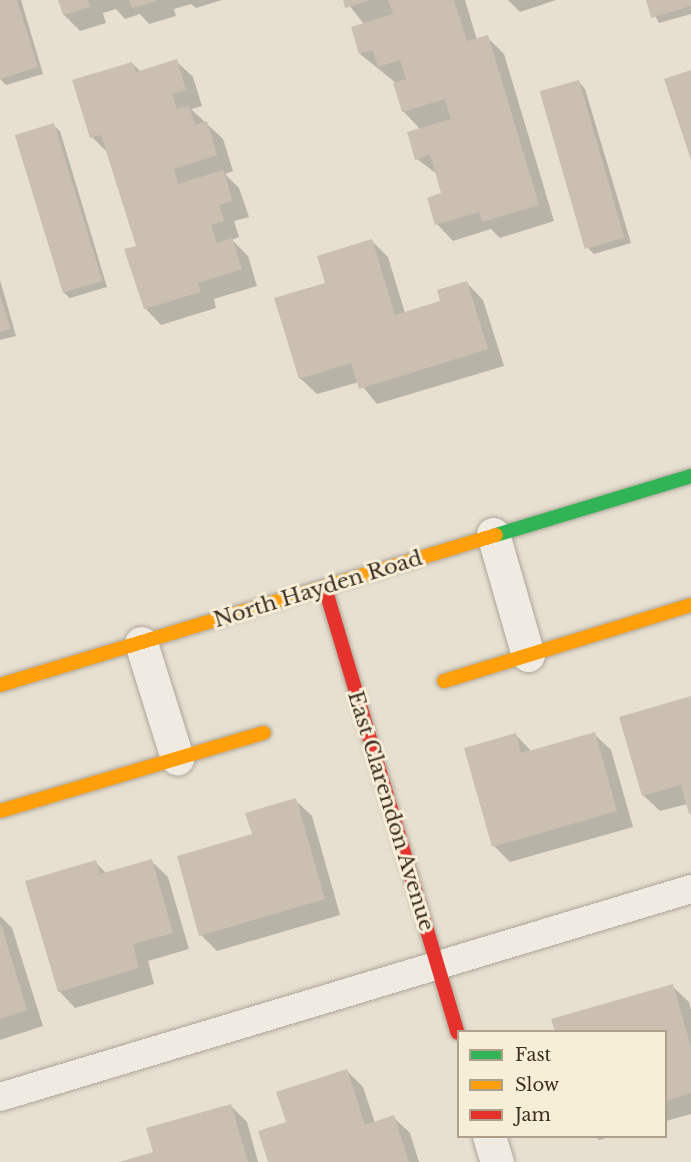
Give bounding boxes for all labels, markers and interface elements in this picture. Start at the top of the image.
street label: North Hayden Road [211,545,425,633]
street label: East Clarendon Avenue [342,688,440,934]
legend [457,1030,667,1138]
text: Fast [515,1044,551,1066]
text: Slow [515,1074,559,1096]
text: Jam [515,1104,551,1126]

